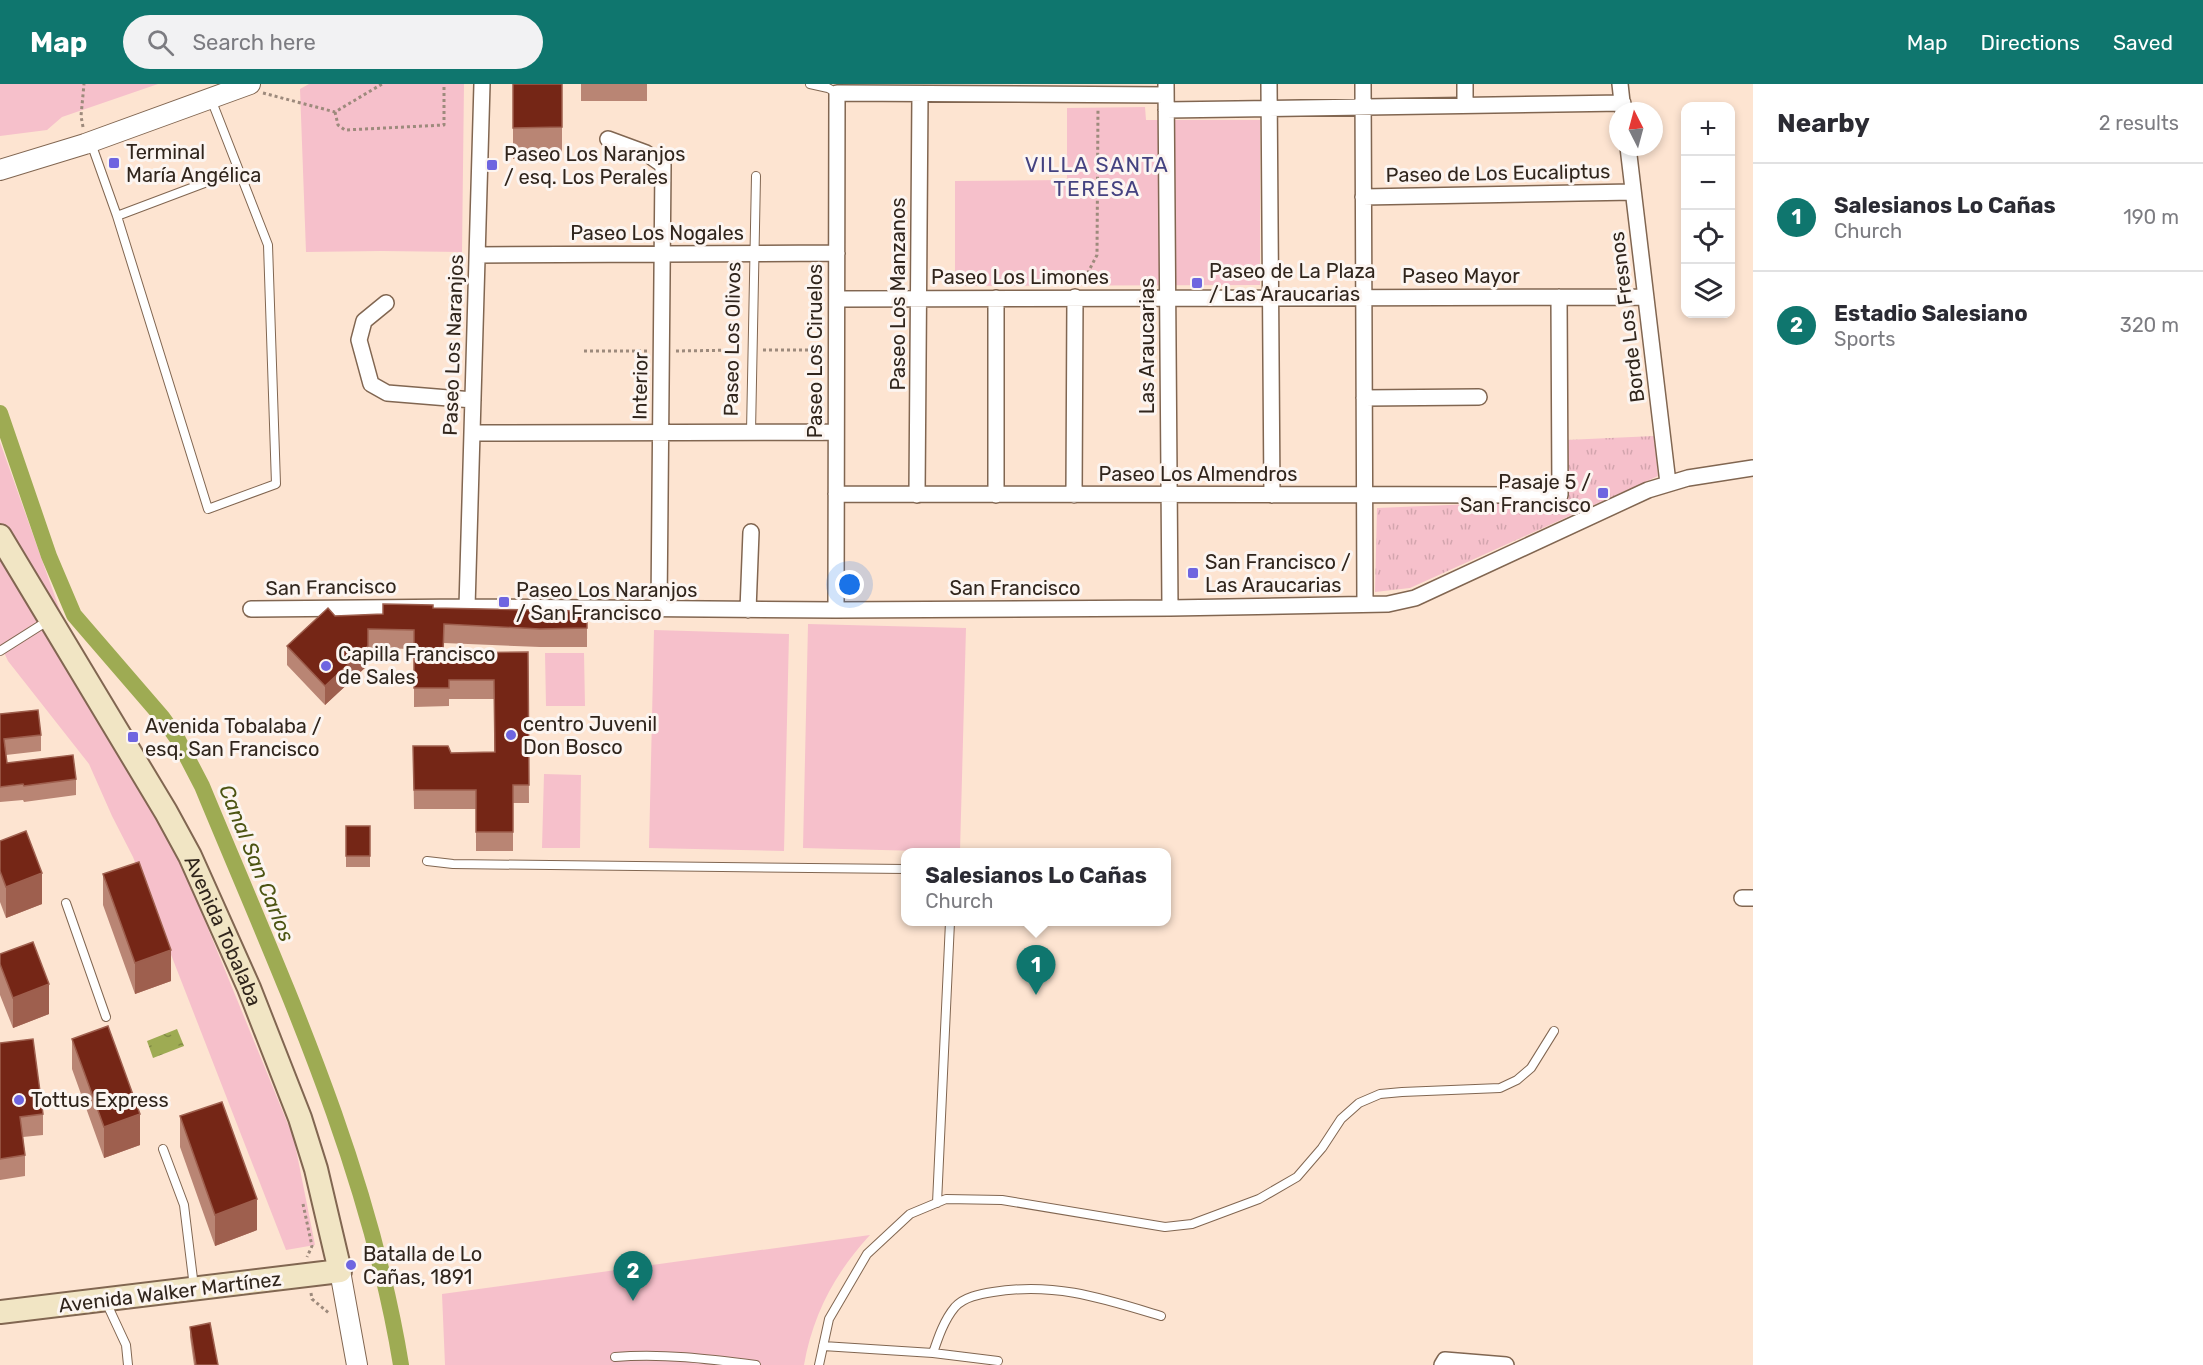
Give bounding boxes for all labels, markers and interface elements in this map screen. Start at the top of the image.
search box [123,15,543,69]
text: Map [30,26,87,59]
icon: search [144,26,177,59]
text: Search here [192,29,316,56]
text: Map [1907,30,1948,55]
text: Directions [1981,30,2080,55]
text: Saved [2113,30,2173,55]
north arrow [1609,102,1663,156]
map controls [1681,102,1735,318]
button: + [1681,102,1735,156]
text: Nearby [1777,108,1870,139]
text: 2 results [2099,111,2179,135]
place label: Terminal María Angélica [126,140,261,187]
place label: Paseo Los Naranjos / esq. Los Perales [504,142,685,189]
district label: VILLA SANTA TERESA [1025,152,1169,201]
marker: Terminal María Angélica [107,156,121,170]
button: − [1681,156,1735,210]
marker: Paseo Los Naranjos / esq. Los Perales [485,158,499,172]
street label: Paseo de Los Eucaliptus [1385,159,1611,187]
text: Salesianos Lo Cañas [1834,192,2056,219]
street label: Paseo Los Manzanos [886,197,910,391]
text: 1 [1792,205,1801,229]
text: 190 m [2123,205,2179,229]
button: locate [1681,210,1735,264]
text: Church [1834,219,1902,243]
street label: Paseo Los Nogales [570,221,744,245]
street label: Borde Los Fresnos [1605,230,1649,404]
street label: Paseo Los Naranjos [438,254,468,436]
place label: Paseo de La Plaza / Las Araucarias [1209,259,1376,306]
street label: Paseo Los Olivos [719,261,745,417]
street label: Paseo Los Ciruelos [803,264,827,438]
street label: Paseo Mayor [1402,264,1520,288]
button: layers [1681,264,1735,318]
street label: Paseo Los Limones [931,265,1109,289]
marker: Paseo de La Plaza / Las Araucarias [1190,276,1204,290]
street label: Las Araucarias [1135,278,1159,414]
text: Estadio Salesiano [1834,300,2028,327]
text: 2 [1790,313,1803,337]
text: 320 m [2120,313,2179,337]
text: Sports [1834,327,1895,351]
street label: Interior [627,351,653,420]
street label: Paseo Los Almendros [1099,462,1297,486]
place label: Pasaje 5 / San Francisco [1460,470,1591,517]
marker: Pasaje 5 / San Francisco [1596,486,1610,500]
place label: San Francisco / Las Araucarias [1205,550,1351,597]
marker: San Francisco / Las Araucarias [1186,566,1200,580]
your location [835,570,864,599]
street label: San Francisco [265,574,397,600]
street label: San Francisco [949,576,1081,600]
place label: Paseo Los Naranjos / San Francisco [516,578,697,625]
marker: Paseo Los Naranjos / San Francisco [497,595,511,609]
place label: Capilla Francisco de Sales [338,642,495,689]
marker: Capilla Francisco de Sales [319,659,333,673]
place label: centro Juvenil Don Bosco [523,712,657,759]
place label: Avenida Tobalaba / esq. San Francisco [145,714,322,761]
marker: centro Juvenil Don Bosco [504,728,518,742]
marker: Avenida Tobalaba / esq. San Francisco [126,730,140,744]
water label: Canal San Carlos [214,781,300,945]
popup [901,848,1171,926]
street label: Avenida Tobalaba [179,852,267,1009]
text: Salesianos Lo Cañas [925,862,1147,889]
text: Church [925,889,993,913]
pin: 1 [1016,946,1056,995]
place label: Tottus Express [31,1088,169,1112]
marker: Tottus Express [12,1093,26,1107]
place label: Batalla de Lo Cañas, 1891 [363,1242,482,1289]
pin: 2 [614,1252,652,1301]
marker: Batalla de Lo Cañas, 1891 [344,1258,358,1272]
street label: Avenida Walker Martínez [57,1266,283,1318]

